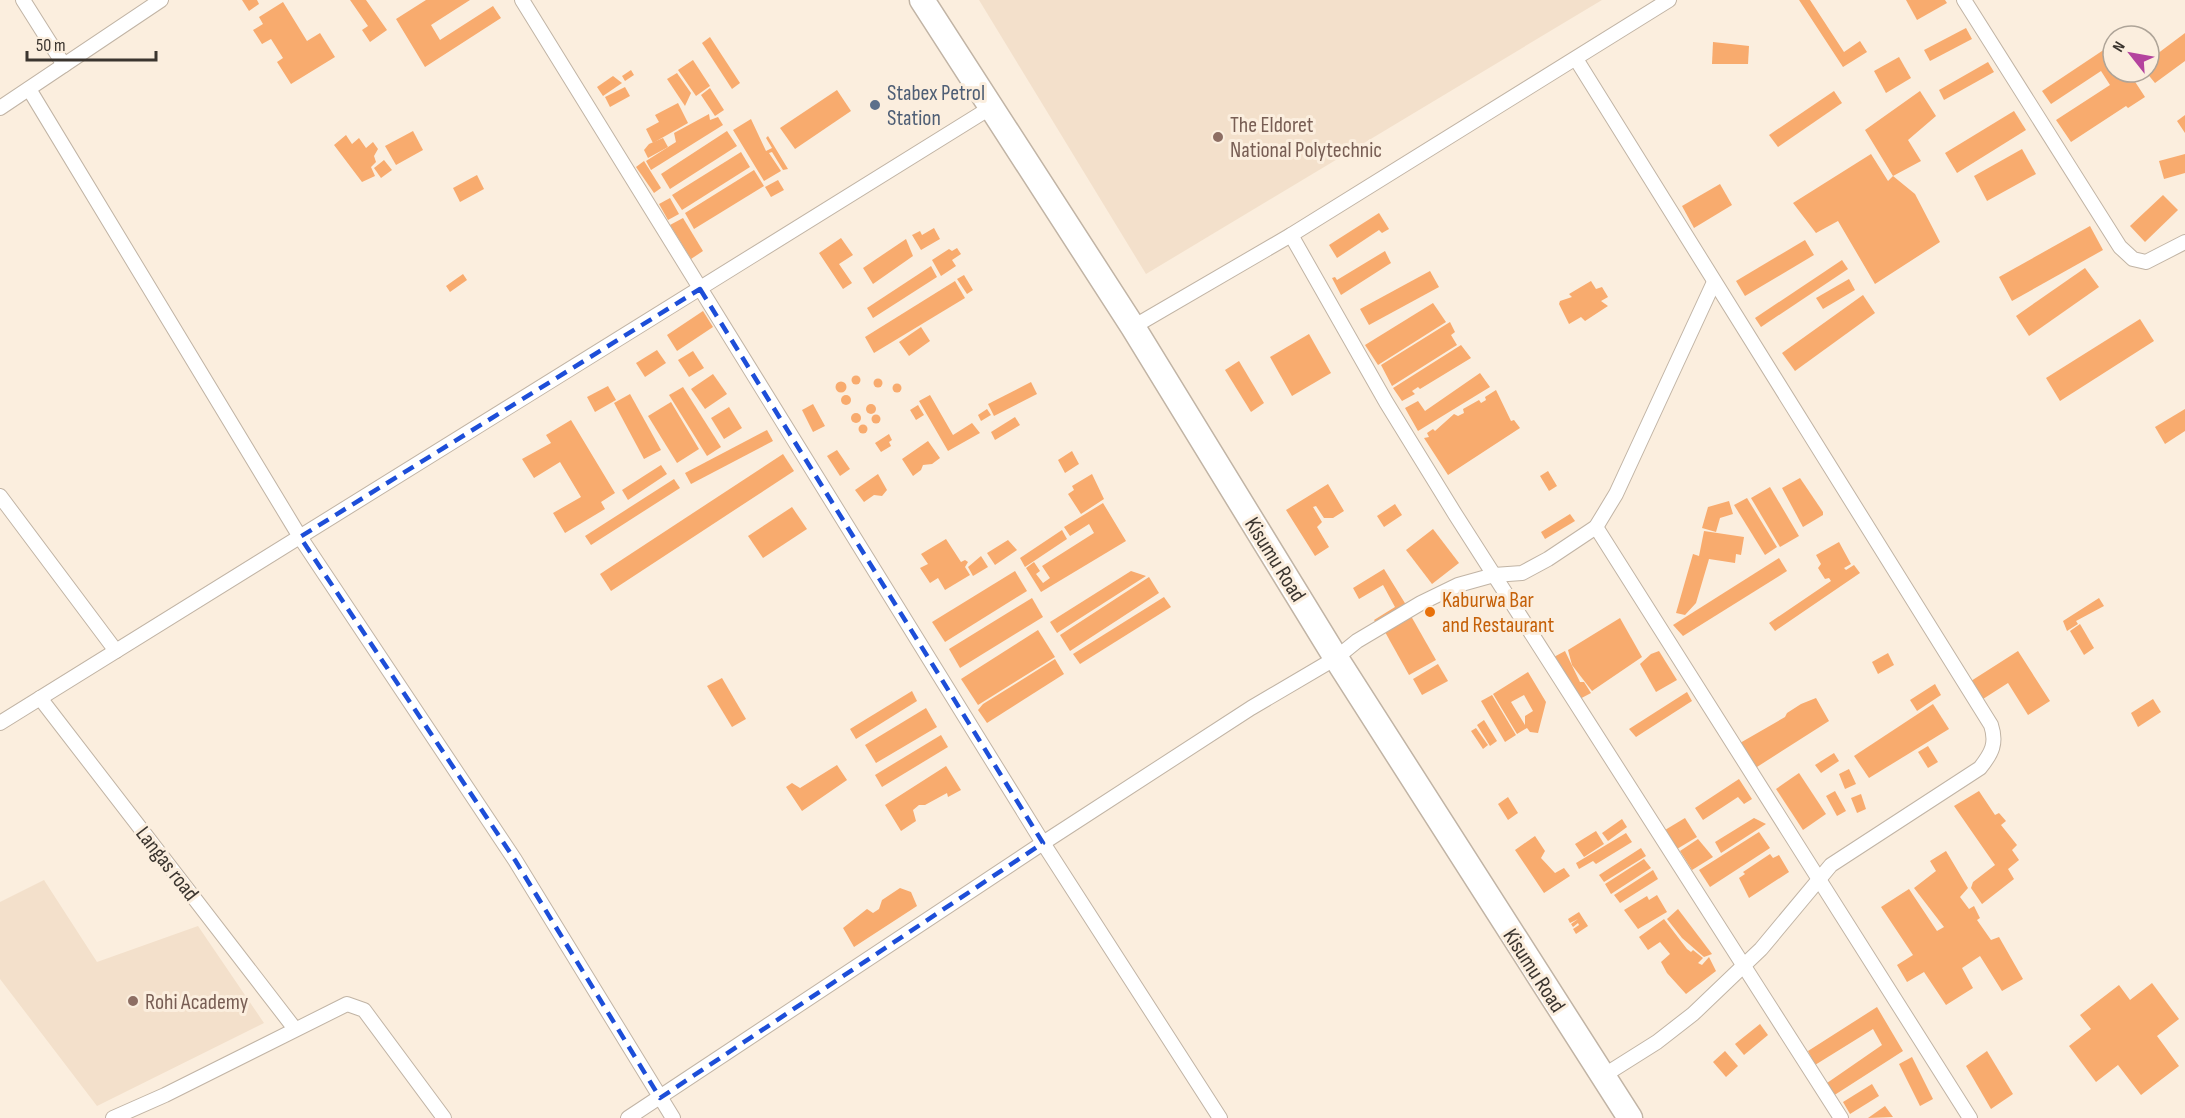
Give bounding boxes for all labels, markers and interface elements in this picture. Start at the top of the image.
scale bar [27,24,156,62]
north arrow [2101,24,2161,84]
text: 50 m [36,35,66,56]
text: N [2109,38,2130,56]
place label: Stabex Petrol Station [887,80,985,132]
marker: Stabex Petrol Station [868,98,882,112]
place label: The Eldoret National Polytechnic [1230,112,1382,164]
marker: The Eldoret National Polytechnic [1211,130,1225,144]
street label: Kisumu Road [1238,512,1311,607]
place label: Kaburwa Bar and Restaurant [1442,587,1554,639]
marker: Kaburwa Bar and Restaurant [1423,605,1437,619]
street label: Langas road [129,821,204,907]
street label: Kisumu Road [1497,924,1571,1018]
place label: Rohi Academy [145,989,249,1016]
marker: Rohi Academy [126,994,140,1008]

